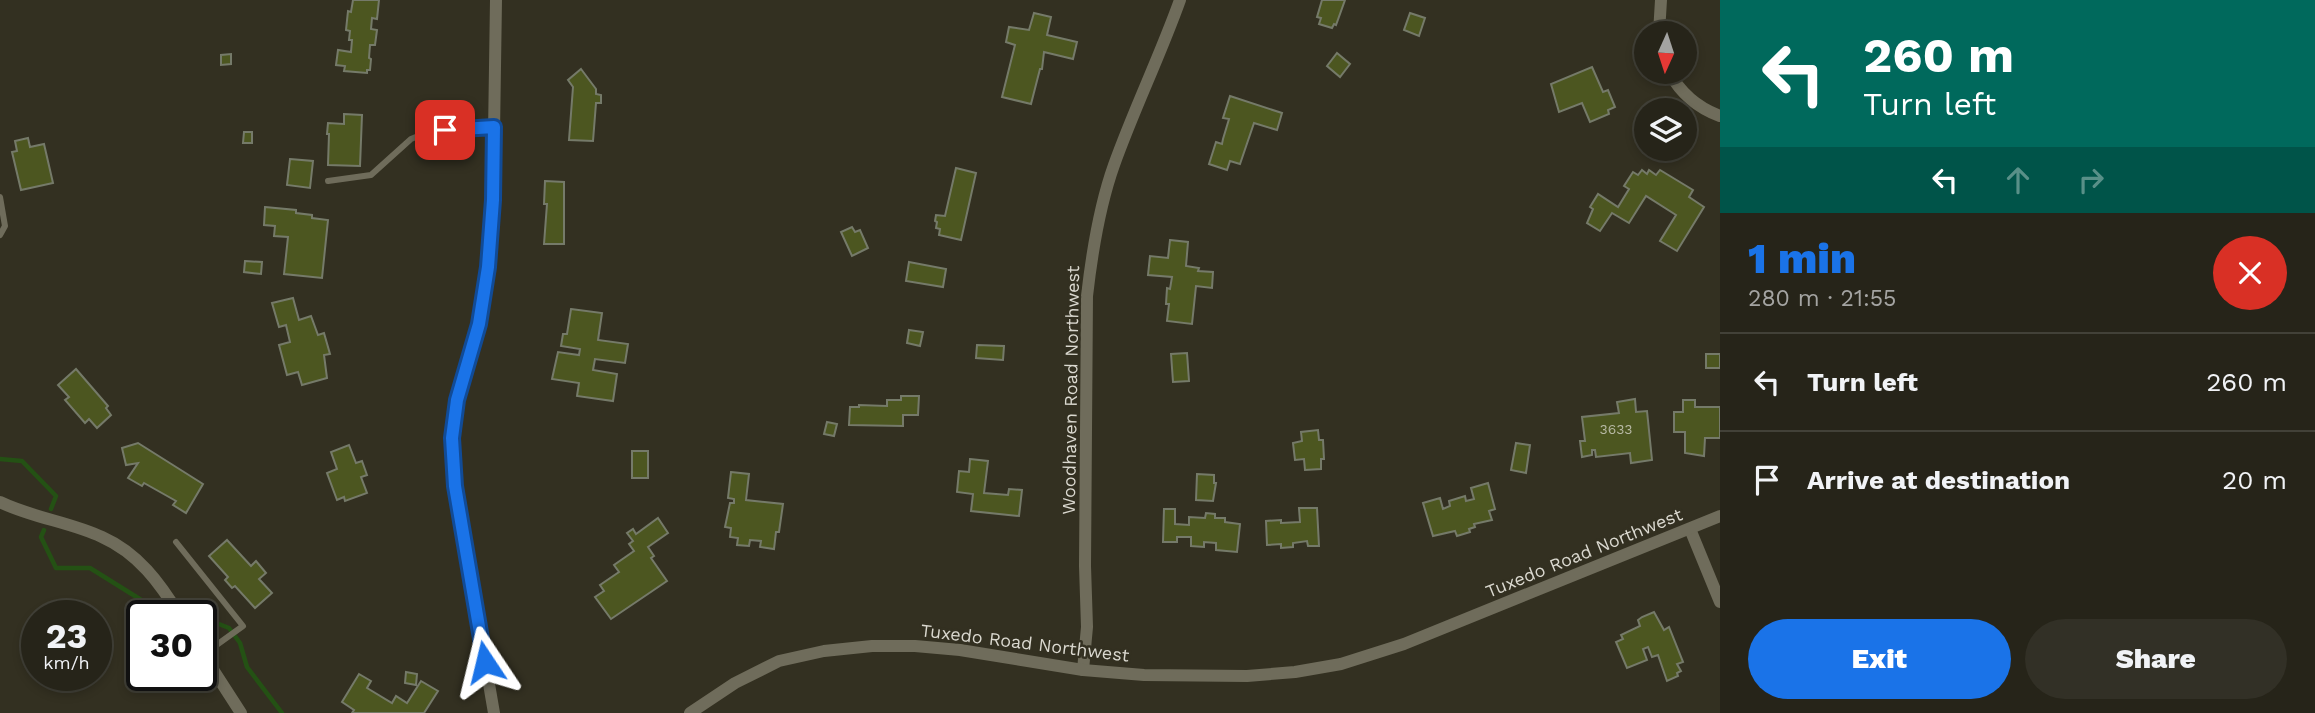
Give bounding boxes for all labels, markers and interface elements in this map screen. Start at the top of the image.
north arrow [1634,21,1698,84]
map controls [1634,21,1697,161]
text: 260 m [1863,26,2014,84]
icon: left [1748,28,1839,119]
text: Turn left [1863,85,1996,123]
button: layers [1634,98,1697,161]
pin [415,100,475,160]
icon: arrive [426,111,464,149]
icon: left [1926,161,1964,199]
icon: ahead [1999,161,2037,199]
icon: right [2072,161,2110,199]
text: 1 min [1748,234,1856,283]
button: close [2213,236,2287,310]
street label: Woodhaven Road Northwest [1058,265,1083,515]
text: 280 m · 21:55 [1748,285,1897,312]
icon: left [1748,363,1786,401]
text: Turn left [1807,367,1918,397]
text: 260 m [2206,367,2287,397]
house number: 3633 [1600,421,1633,437]
icon: arrive [1748,461,1786,499]
text: Arrive at destination [1807,465,2070,495]
text: 20 m [2222,465,2287,495]
street label: Tuxedo Road Northwest [1482,503,1686,602]
speed limit sign: 30 [126,600,217,691]
text: 23 [46,615,87,657]
street label: Tuxedo Road Northwest [920,619,1131,666]
button: Exit [1748,619,2011,699]
button: Share [2025,619,2287,699]
position arrow [448,625,522,699]
text: km/h [43,652,90,673]

